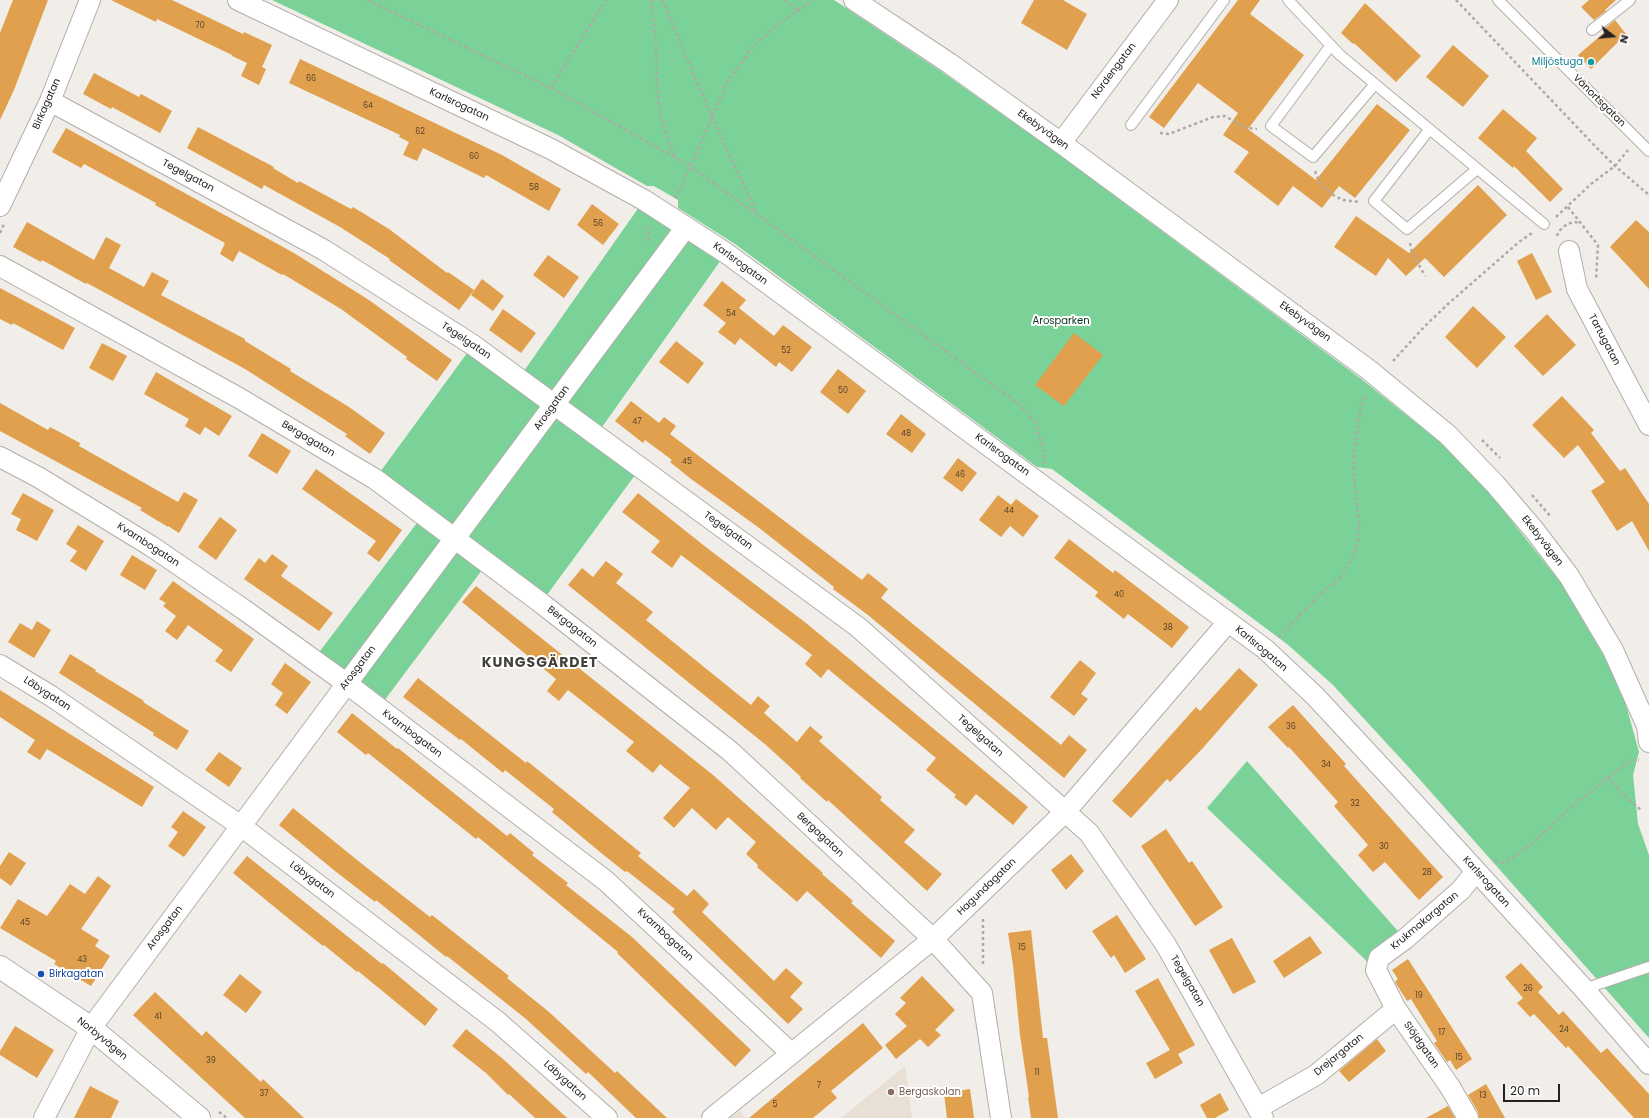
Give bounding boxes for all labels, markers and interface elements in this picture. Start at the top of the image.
north arrow [1593,16,1633,56]
house number: 70 [195,21,205,31]
text: N [1616,33,1633,45]
street label: Nordengatan [1089,41,1139,101]
place label: Miljöstuga [1532,56,1583,68]
marker: Miljöstuga [1586,57,1596,67]
street label: Vänortsgatan [1570,72,1628,130]
house number: 66 [306,74,316,84]
street label: Birkagatan [30,77,64,131]
street label: Karlsrogatan [427,86,491,124]
house number: 64 [363,101,373,111]
street label: Ekebyvägen [1015,107,1071,153]
house number: 62 [415,127,425,137]
house number: 60 [469,152,479,162]
street label: Tegelgatan [160,157,216,195]
house number: 58 [529,183,539,193]
house number: 56 [593,219,603,229]
street label: Karlsrogatan [710,240,770,288]
street label: Ekebyvägen [1277,299,1333,345]
house number: 54 [726,309,736,319]
street label: Tartugatan [1585,312,1623,368]
park label: Arosparken [1032,315,1090,327]
street label: Tegelgatan [439,320,493,362]
house number: 52 [781,346,791,356]
street label: Arosgatan [532,383,572,433]
house number: 50 [838,386,848,396]
house number: 47 [632,417,642,427]
street label: Bergagatan [279,418,337,460]
house number: 48 [901,429,911,439]
street label: Karlsrogatan [972,431,1032,479]
house number: 45 [682,457,692,467]
house number: 46 [955,470,965,480]
house number: 44 [1004,506,1014,516]
street label: Tegelgatan [701,509,755,553]
street label: Ekebyvägen [1519,513,1565,569]
street label: Kvarnbogatan [115,520,181,570]
house number: 40 [1114,590,1124,600]
street label: Bergagatan [545,604,599,650]
house number: 38 [1163,623,1173,633]
street label: Karlsrogatan [1232,624,1290,674]
street label: Arosgatan [337,643,379,693]
district label: KUNGSGÄRDET [482,655,598,671]
street label: Läbygatan [21,674,73,714]
street label: Kvarnbogatan [380,708,444,760]
street label: Tegelgatan [955,712,1005,760]
house number: 36 [1286,722,1296,732]
house number: 34 [1321,760,1331,770]
house number: 32 [1350,799,1360,809]
street label: Bergagatan [794,810,846,860]
house number: 30 [1379,842,1389,852]
street label: Karlsrogatan [1460,854,1512,910]
street label: Hagundagatan [955,856,1019,918]
street label: Läbygatan [287,859,337,901]
house number: 28 [1422,868,1432,878]
street label: Krukmakargatan [1389,889,1461,953]
street label: Arosgatan [144,903,186,953]
street label: Kvarnbogatan [635,906,695,964]
house number: 45 [20,918,30,928]
house number: 15 [1018,943,1026,953]
street label: Tegelgatan [1167,953,1207,1009]
house number: 43 [77,955,87,965]
place label: Birkagatan [49,968,104,980]
marker: Birkagatan [36,969,46,979]
house number: 26 [1523,984,1533,994]
house number: 19 [1415,991,1423,1001]
house number: 41 [154,1012,162,1022]
street label: Norbyvägen [74,1015,130,1063]
street label: Slöjdgatan [1401,1019,1441,1071]
house number: 24 [1559,1025,1569,1035]
house number: 17 [1439,1028,1445,1038]
street label: Drejargatan [1312,1031,1366,1079]
house number: 15 [1455,1053,1463,1063]
house number: 39 [206,1056,216,1066]
street label: Läbygatan [541,1059,589,1103]
house number: 11 [1034,1068,1040,1078]
scale bar [1505,1076,1562,1102]
house number: 7 [817,1081,821,1091]
text: 20 m [1510,1082,1540,1099]
place label: Bergaskolan [899,1086,961,1098]
marker: Bergaskolan [886,1087,896,1097]
house number: 37 [259,1089,269,1099]
house number: 13 [1479,1091,1487,1101]
house number: 5 [772,1100,778,1110]

